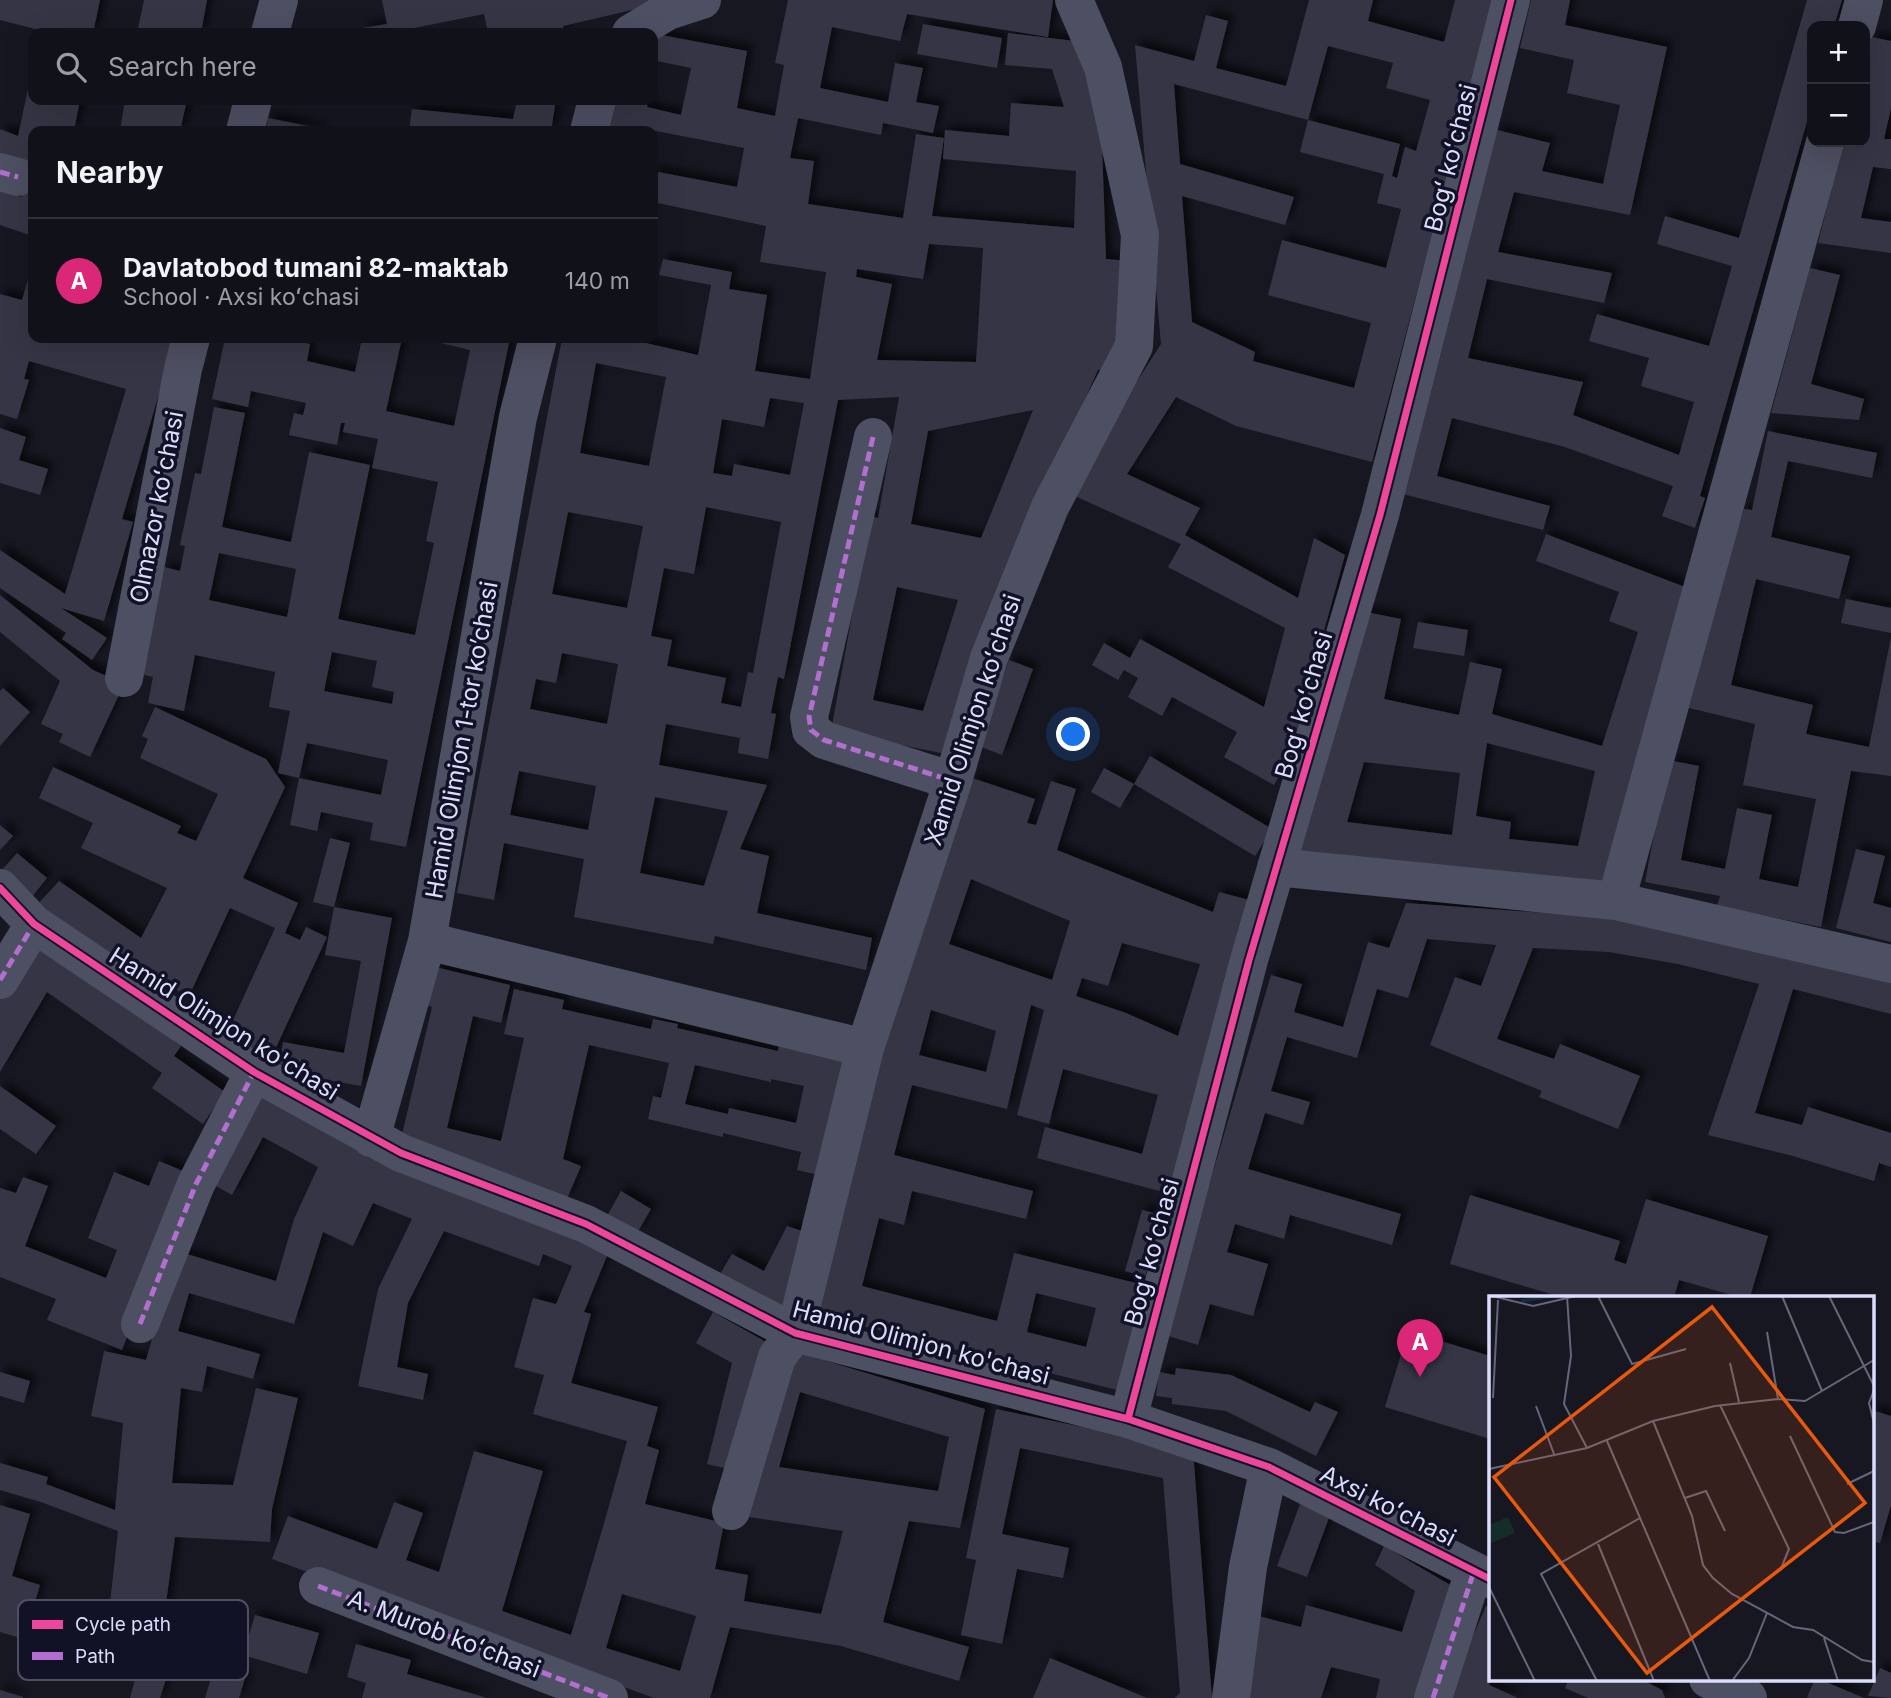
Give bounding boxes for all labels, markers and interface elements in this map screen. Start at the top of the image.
map controls [1807,21,1870,147]
button: + [1807,21,1870,84]
search box [28,28,658,105]
icon: search [52,48,90,86]
text: Search here [108,51,257,82]
street label: Bogʻ koʻchasi [1418,81,1483,235]
button: − [1807,84,1870,147]
text: Nearby [56,154,164,190]
text: Davlatobod tumani 82-maktab [123,252,509,283]
text: A [70,267,88,295]
text: 140 m [565,267,630,295]
text: School · Axsi koʻchasi [123,283,359,311]
street label: Olmazor koʻchasi [124,408,189,605]
street label: Hamid Olimjon 1-tor koʼchasi [419,579,504,901]
street label: Xamid Olimjon koʻchasi [918,591,1027,849]
street label: Bogʻ koʻchasi [1269,628,1338,782]
your location [1056,717,1090,751]
street label: Hamid Olimjon ko'chasi [104,941,344,1106]
street label: Bogʻ koʻchasi [1118,1175,1185,1329]
street label: Hamid Olimjon ko'chasi [789,1294,1053,1391]
inset map [1489,1296,1874,1680]
pin: A [1397,1319,1443,1377]
street label: Axsi koʻchasi [1316,1459,1461,1552]
street label: A. Murob koʻchasi [344,1583,545,1684]
legend [18,1600,248,1680]
text: Cycle path [75,1613,171,1636]
text: Path [75,1645,115,1668]

